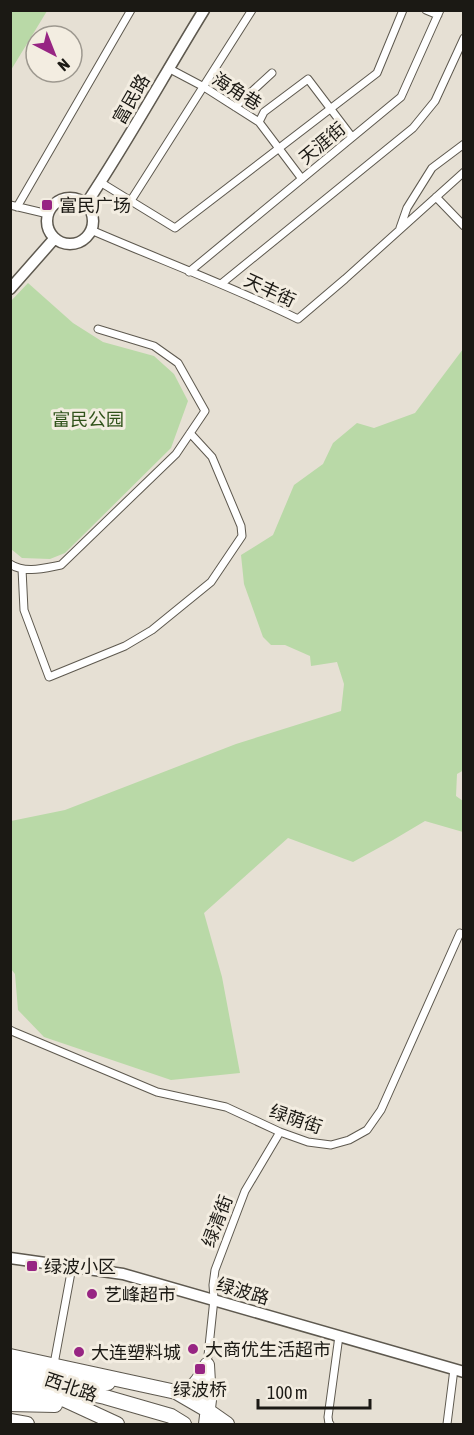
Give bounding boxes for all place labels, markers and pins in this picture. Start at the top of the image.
place label: 富民广场 [59,195,131,216]
marker: 富民广场 [40,198,54,212]
place label: 绿波小区 [44,1256,116,1277]
marker: 绿波小区 [25,1259,39,1273]
place label: 艺峰超市 [104,1284,176,1305]
marker: 艺峰超市 [85,1287,99,1301]
place label: 大商优生活超市 [205,1339,331,1360]
place label: 大连塑料城 [91,1342,181,1363]
marker: 大商优生活超市 [186,1342,200,1356]
marker: 大连塑料城 [72,1345,86,1359]
marker: 绿波桥 [193,1362,207,1376]
place label: 绿波桥 [173,1379,227,1400]

